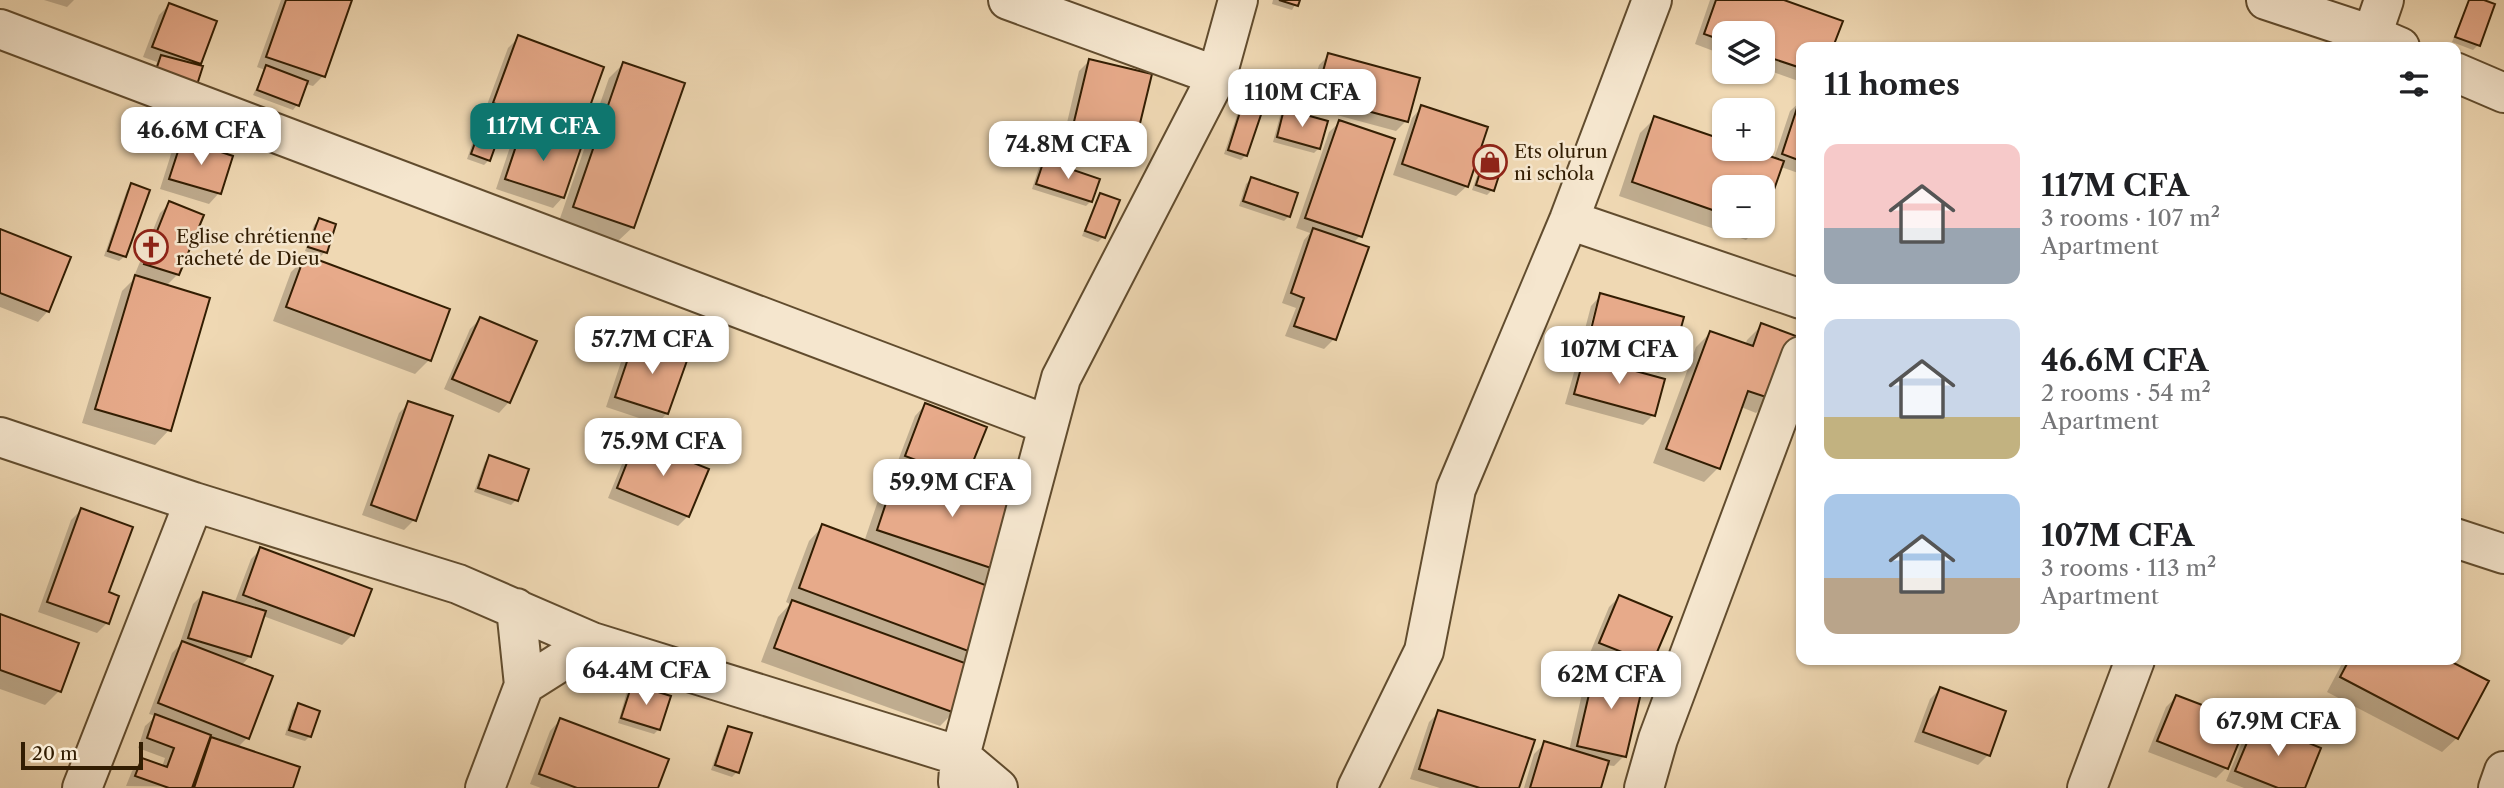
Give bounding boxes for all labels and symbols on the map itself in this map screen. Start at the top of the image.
pin: 110M CFA [1230,69,1374,129]
pin: 117M CFA [471,104,615,163]
pin: 46.6M CFA [121,108,281,167]
pin: 74.8M CFA [988,122,1148,181]
place label: Ets olurun ni schola [1514,140,1608,185]
shop icon: Ets olurun ni schola [1471,143,1509,181]
place label: Eglise chrétienne racheté de Dieu [176,225,332,270]
church icon: Eglise chrétienne racheté de Dieu [132,228,170,266]
pin: 57.7M CFA [572,316,732,376]
pin: 107M CFA [1547,326,1691,386]
pin: 75.9M CFA [583,419,743,478]
pin: 59.9M CFA [872,460,1032,519]
pin: 64.4M CFA [566,648,726,707]
pin: 62M CFA [1546,652,1676,711]
pin: 67.9M CFA [2198,698,2358,758]
scale bar [21,739,144,771]

